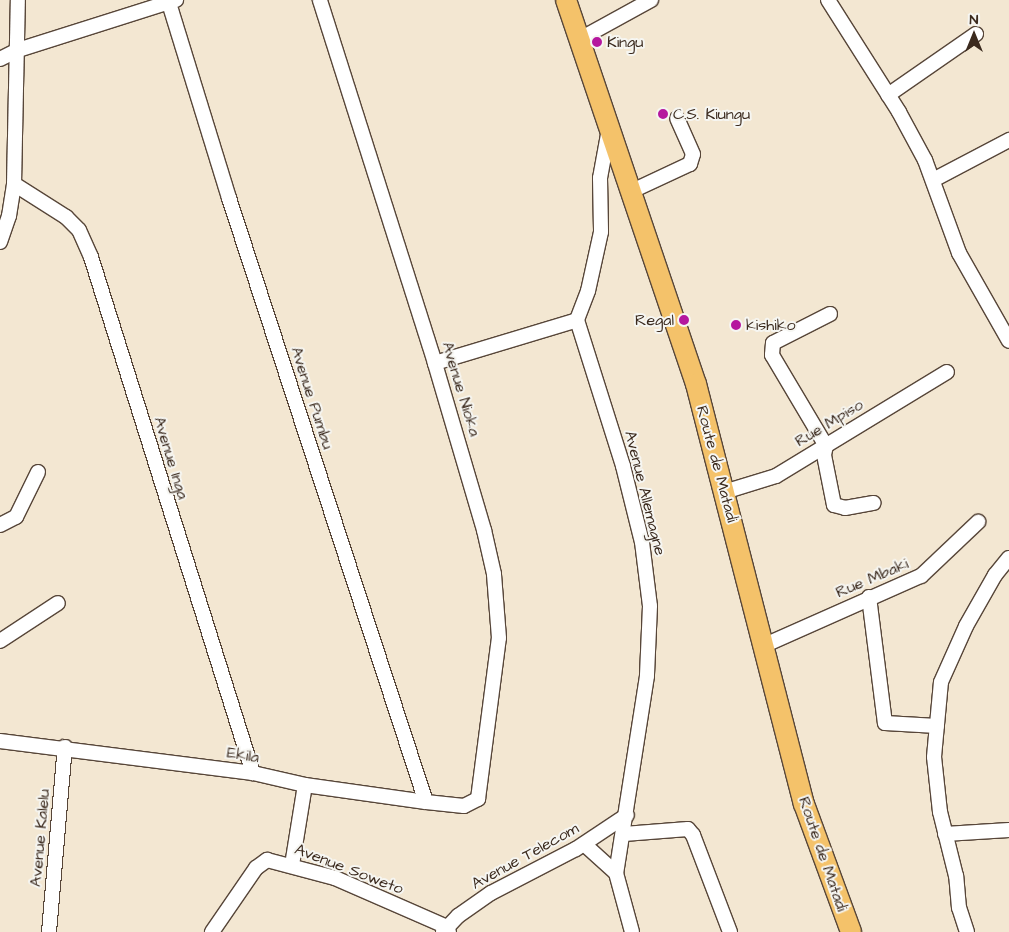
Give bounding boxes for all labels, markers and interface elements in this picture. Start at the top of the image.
north arrow [949,10,999,60]
text: N [970,10,978,30]
place label: Kingu [607,32,643,52]
marker: Kingu [591,36,603,48]
place label: C.S. Kiungu [673,104,750,124]
marker: C.S. Kiungu [657,108,669,120]
place label: Regal [635,310,674,330]
marker: Regal [678,314,690,326]
place label: kishiko [746,315,795,335]
marker: kishiko [730,319,742,331]
street label: Avenue Nioka [438,339,484,439]
street label: Avenue Pumbu [286,344,338,452]
street label: Rue Mpiso [791,395,867,451]
street label: Route de Matadi [692,404,742,524]
street label: Avenue Inga [149,414,193,502]
street label: Avenue Allemagne [620,429,670,557]
street label: Rue Mbaki [833,554,911,602]
street label: Ekila [226,743,260,767]
street label: Avenue Kalelu [26,788,54,888]
street label: Route de Matadi [794,794,852,914]
street label: Avenue Telecom [468,819,582,893]
street label: Avenue Soweto [292,839,406,899]

